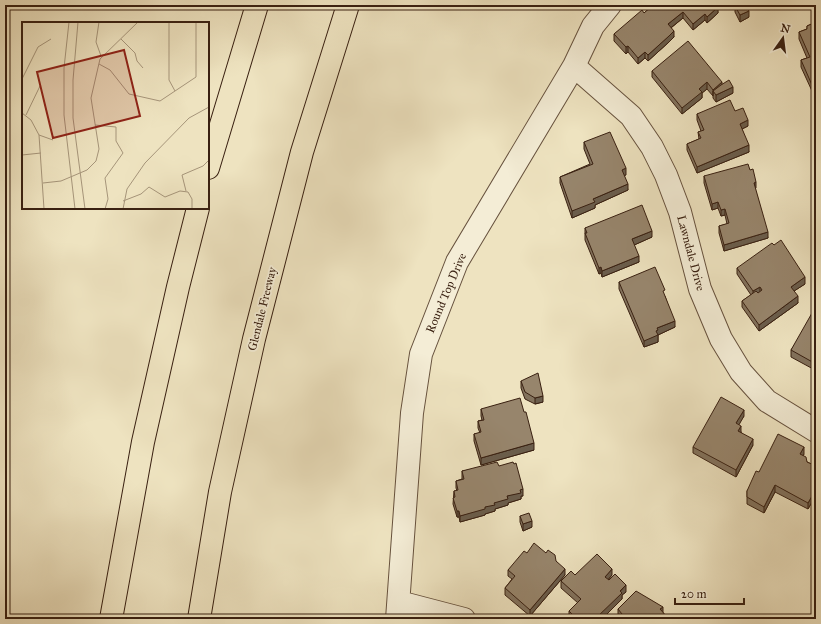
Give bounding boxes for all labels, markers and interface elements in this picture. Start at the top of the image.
north arrow [763,18,803,58]
text: N [779,21,792,36]
inset map [22,22,209,209]
street label: Lawndale Drive [674,214,708,292]
street label: Round Top Drive [423,251,469,335]
street label: Glendale Freeway [245,265,279,352]
scale bar [675,580,744,606]
text: 20 m [681,587,707,601]

